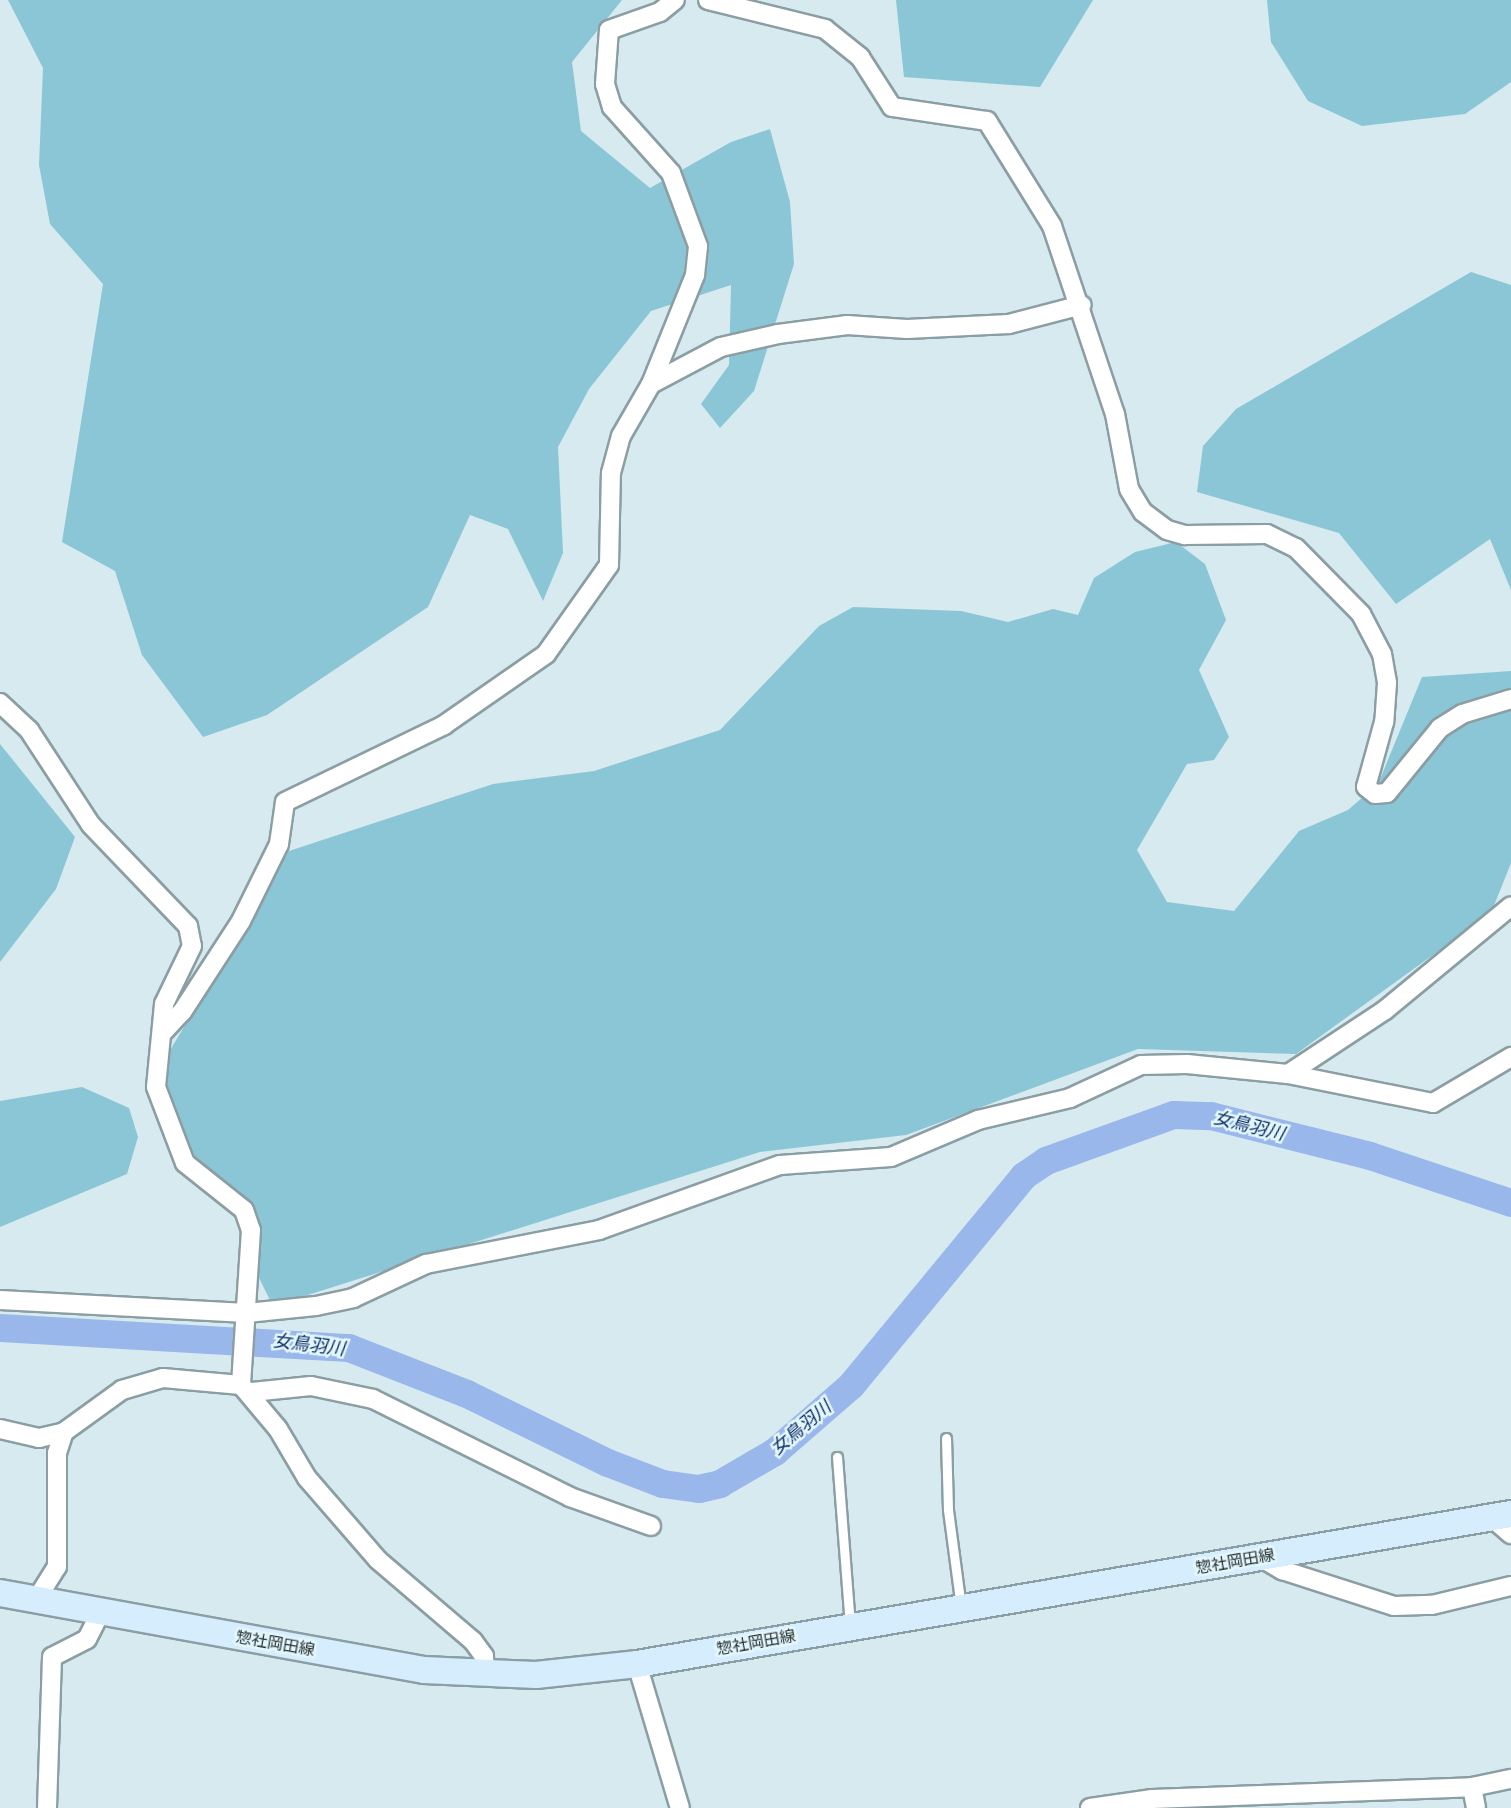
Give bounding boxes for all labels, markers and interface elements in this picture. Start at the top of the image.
water label: 女鳥羽川 [1211,1107,1287,1145]
water label: 女鳥羽川 [272,1330,346,1360]
water label: 女鳥羽川 [766,1397,836,1459]
street label: 惣社岡田線 [1194,1546,1276,1578]
street label: 惣社岡田線 [715,1627,797,1659]
street label: 惣社岡田線 [234,1628,316,1660]

